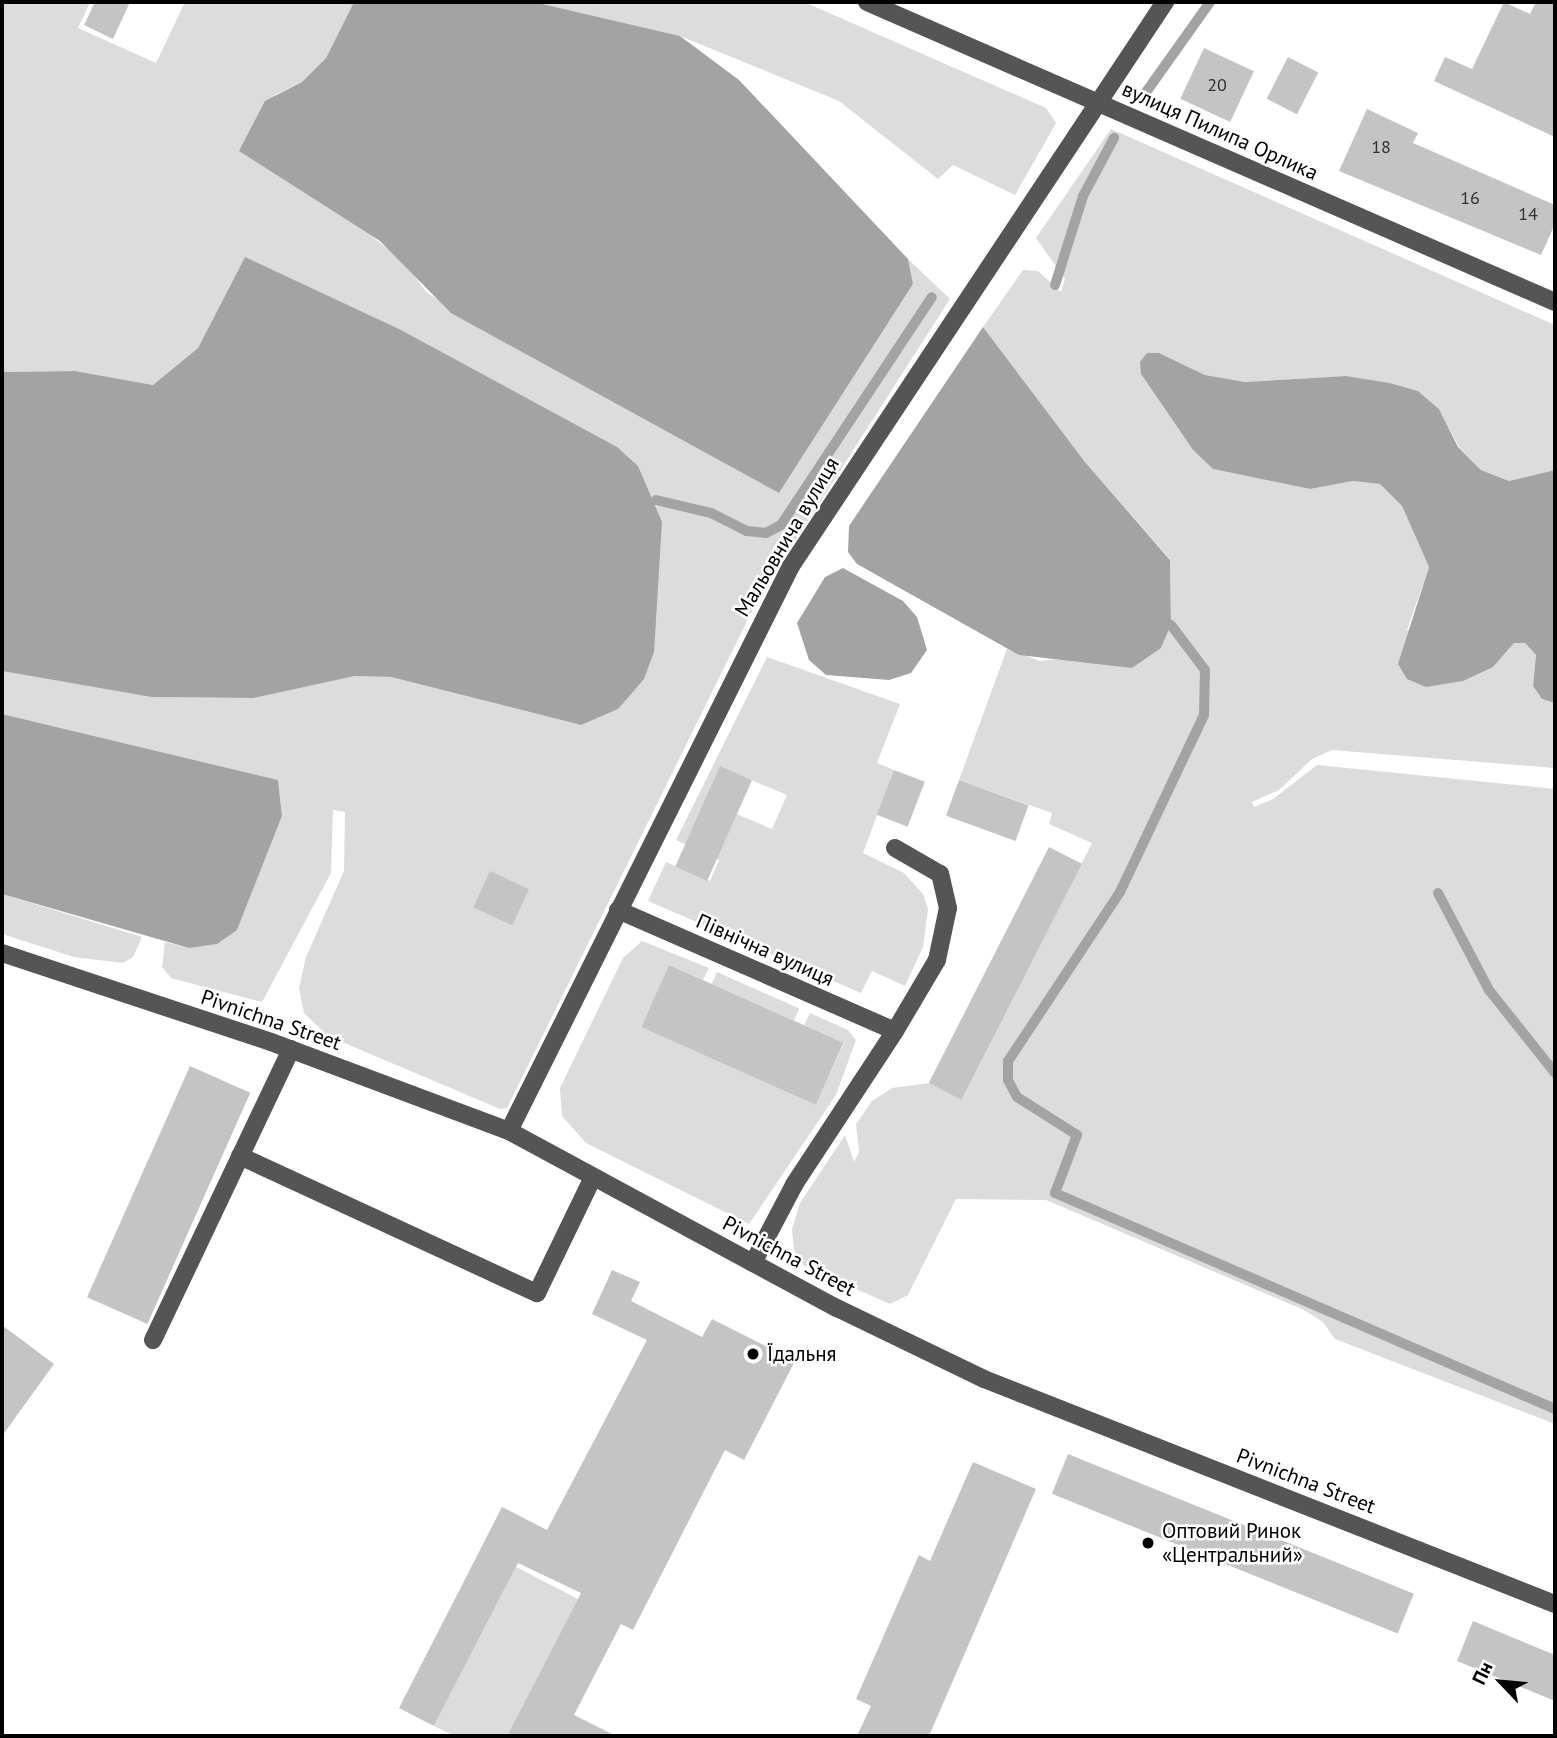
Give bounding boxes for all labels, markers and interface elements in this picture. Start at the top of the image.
house number: 20 [1207,74,1227,96]
street label: вулиця Пилипа Орлика [1118,76,1322,186]
house number: 18 [1371,136,1391,158]
house number: 16 [1460,187,1480,209]
house number: 14 [1518,203,1538,225]
street label: Мальовнича вулиця [729,453,845,621]
street label: Північна вулиця [692,908,838,992]
street label: Pivnichna Street [198,984,344,1056]
street label: Pivnichna Street [718,1210,860,1302]
place label: Їдальня [767,1341,837,1367]
marker: Їдальня [745,1346,761,1362]
street label: Pivnichna Street [1233,1443,1379,1519]
place label: Оптовий Ринок «Центральний» [1162,1518,1303,1568]
marker: Оптовий Ринок «Центральний» [1140,1535,1156,1551]
north arrow [1466,1647,1536,1717]
text: Пн [1466,1657,1498,1688]

